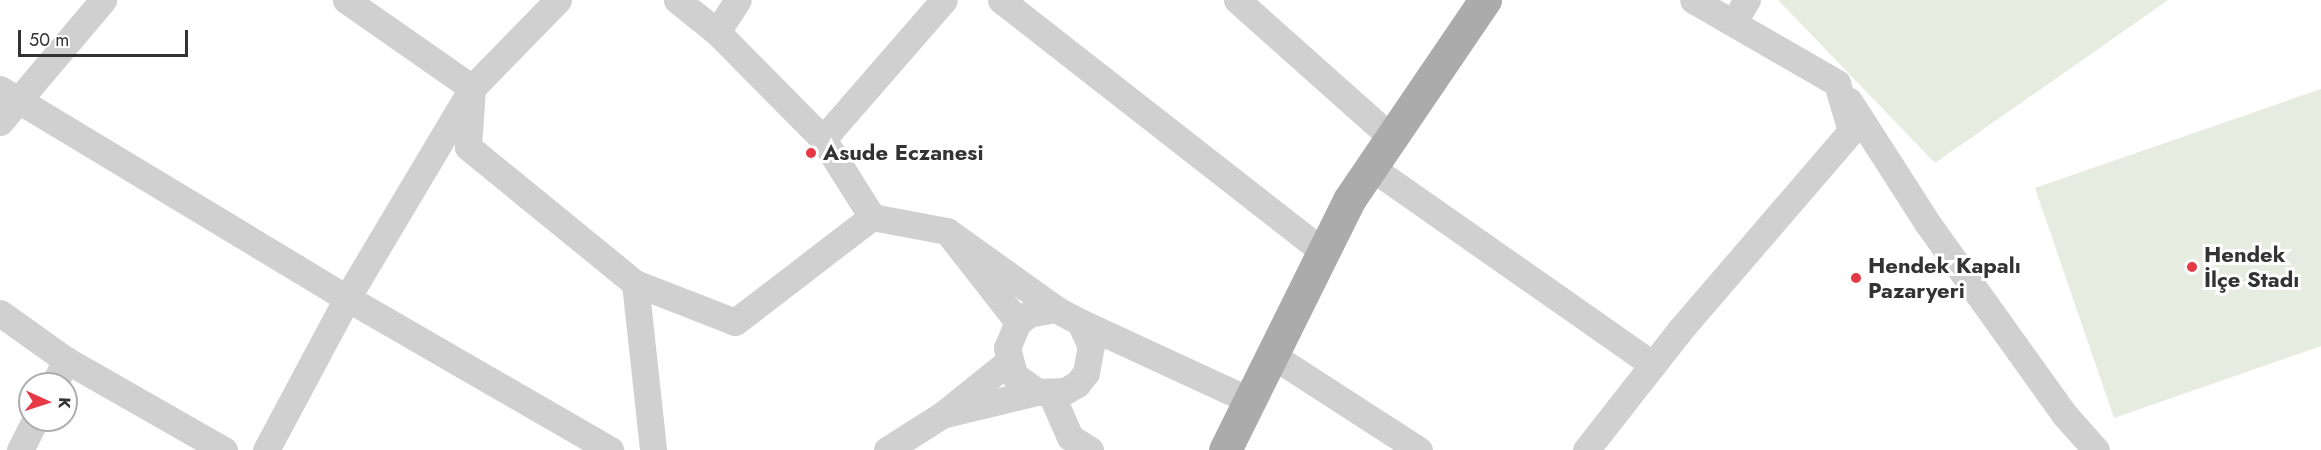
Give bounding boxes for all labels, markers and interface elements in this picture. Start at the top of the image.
scale bar [21,18,190,56]
text: 50 m [29,27,69,53]
place label: Asude Eczanesi [823,140,983,166]
marker: Asude Eczanesi [804,146,818,160]
place label: Hendek İlçe Stadı [2204,241,2299,292]
place label: Hendek Kapalı Pazaryeri [1868,252,2021,304]
marker: Hendek İlçe Stadı [2185,260,2199,274]
marker: Hendek Kapalı Pazaryeri [1849,271,1863,285]
north arrow [18,372,78,432]
text: K [53,397,76,409]

